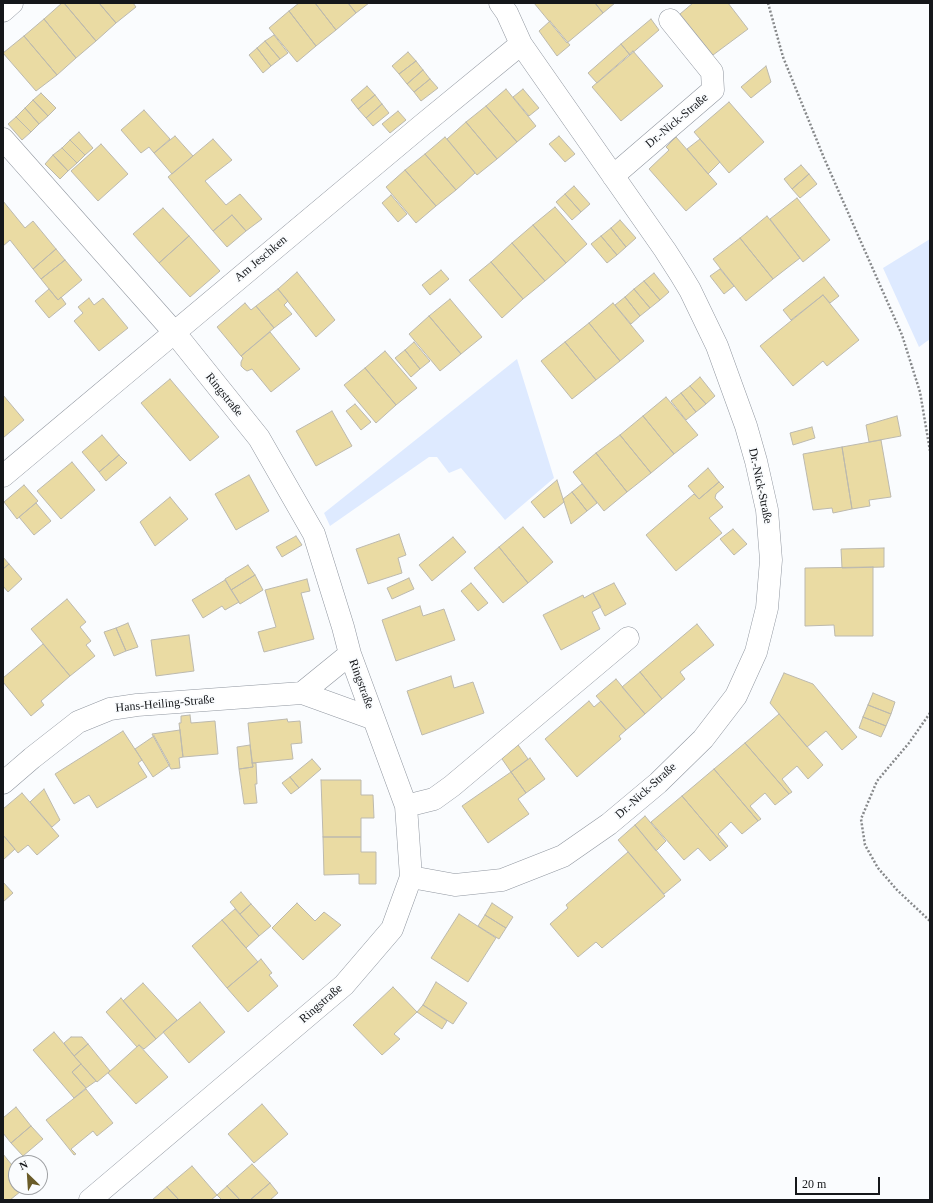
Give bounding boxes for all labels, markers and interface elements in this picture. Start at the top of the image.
street label: Dr.-Nick-Straße [643,91,711,151]
street label: Am Jeschken [232,233,290,285]
street label: Ringstraße [202,370,246,420]
street label: Dr.-Nick-Straße [745,447,775,525]
street label: Ringstraße [345,657,377,711]
street label: Hans-Heiling-Straße [115,692,215,716]
street label: Dr.-Nick-Straße [613,760,679,822]
street label: Ringstraße [297,982,345,1026]
north arrow [8,1155,48,1195]
text: N [17,1158,29,1172]
scale bar [797,1169,882,1195]
text: 20 m [802,1177,826,1191]

